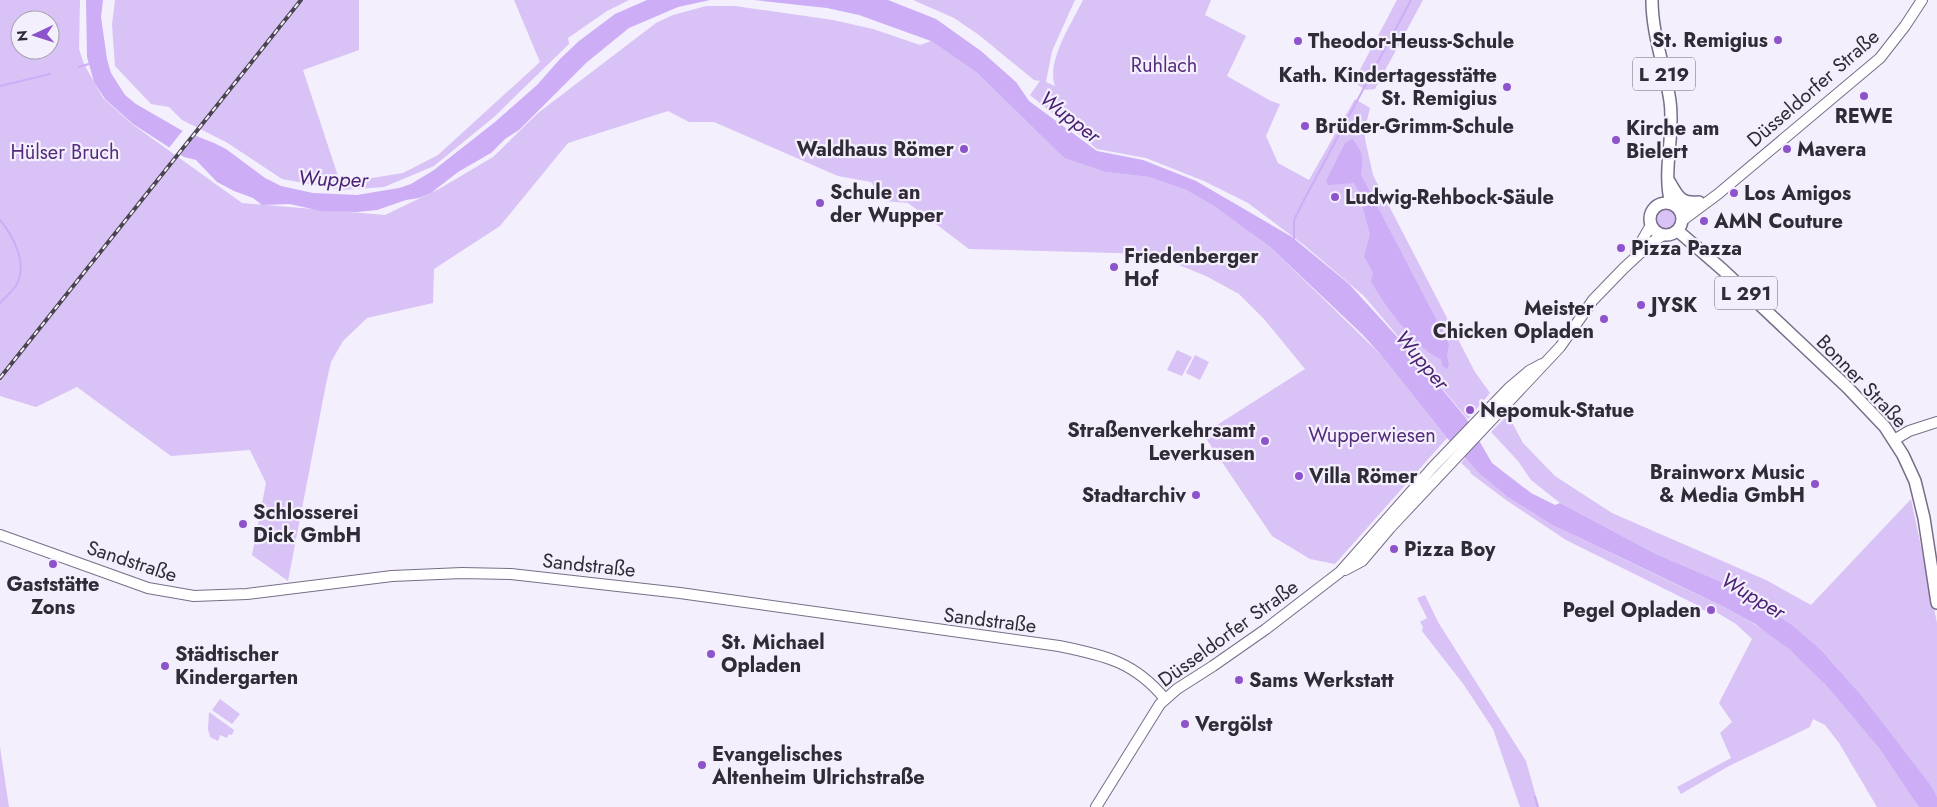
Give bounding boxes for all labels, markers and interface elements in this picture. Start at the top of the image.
north arrow [10,10,60,60]
street label: Düsseldorfer Straße [1741,23,1886,154]
place label: St. Remigius [1652,26,1768,55]
place label: Theodor-Heuss-Schule [1308,27,1514,56]
text: N [12,30,32,42]
marker: St. Remigius [1772,34,1784,46]
marker: Theodor-Heuss-Schule [1292,35,1304,47]
park label: Ruhlach [1131,51,1197,80]
road number: L 219 [1633,58,1695,90]
place label: Kath. Kindertagesstätte St. Remigius [1279,61,1497,113]
marker: Kath. Kindertagesstätte St. Remigius [1501,81,1513,93]
water label: Wupper [1033,84,1108,151]
marker: REWE [1858,90,1870,102]
place label: REWE [1835,102,1893,131]
place label: Brüder-Grimm-Schule [1315,112,1514,141]
place label: Kirche am Bielert [1626,114,1719,166]
marker: Brüder-Grimm-Schule [1299,120,1311,132]
marker: Kirche am Bielert [1610,134,1622,146]
place label: Waldhaus Römer [797,135,955,164]
place label: Mavera [1797,135,1866,164]
park label: Hülser Bruch [10,138,120,167]
marker: Waldhaus Römer [958,143,970,155]
marker: Mavera [1781,143,1793,155]
water label: Wupper [297,163,370,195]
place label: Schule an der Wupper [830,178,945,230]
place label: Los Amigos [1744,179,1851,208]
place label: Ludwig-Rehbock-Säule [1345,183,1554,212]
marker: Los Amigos [1728,187,1740,199]
marker: Ludwig-Rehbock-Säule [1329,191,1341,203]
marker: Schule an der Wupper [814,197,826,209]
place label: AMN Couture [1713,207,1843,236]
marker: AMN Couture [1698,215,1710,227]
place label: Pizza Pazza [1631,234,1742,263]
place label: Friedenberger Hof [1124,242,1260,294]
marker: Pizza Pazza [1615,242,1627,254]
marker: Friedenberger Hof [1108,261,1120,273]
road number: L 291 [1715,276,1777,310]
place label: JYSK [1647,291,1697,320]
place label: Meister Chicken Opladen [1433,294,1595,346]
marker: JYSK [1635,299,1647,311]
marker: Meister Chicken Opladen [1598,313,1610,325]
water label: Wupper [1388,323,1457,397]
street label: Bonner Straße [1809,328,1914,435]
place label: Nepomuk-Statue [1480,396,1634,425]
marker: Nepomuk-Statue [1464,404,1476,416]
place label: Straßenverkehrsamt Leverkusen [1067,416,1256,468]
park label: Wupperwiesen [1308,421,1436,450]
marker: Straßenverkehrsamt Leverkusen [1259,435,1271,447]
place label: Brainworx Music & Media GmbH [1650,458,1805,510]
place label: Villa Römer [1308,462,1418,491]
marker: Villa Römer [1293,470,1305,482]
marker: Brainworx Music & Media GmbH [1809,478,1821,490]
place label: Stadtarchiv [1082,481,1186,510]
marker: Stadtarchiv [1190,489,1202,501]
place label: Schlosserei Dick GmbH [253,498,361,550]
marker: Schlosserei Dick GmbH [237,518,249,530]
street label: Sandstraße [83,533,181,590]
place label: Pizza Boy [1404,535,1496,564]
marker: Pizza Boy [1388,543,1400,555]
street label: Sandstraße [541,546,637,585]
marker: Gaststätte Zons [47,558,59,570]
water label: Wupper [1715,565,1792,627]
place label: Gaststätte Zons [6,570,100,622]
street label: Düsseldorfer Straße [1152,573,1304,694]
place label: Pegel Opladen [1562,596,1701,625]
street label: Sandstraße [942,600,1038,641]
marker: Pegel Opladen [1705,604,1717,616]
place label: St. Michael Opladen [721,628,825,680]
place label: Städtischer Kindergarten [175,640,298,692]
marker: St. Michael Opladen [705,648,717,660]
marker: Städtischer Kindergarten [159,660,171,672]
place label: Sams Werkstatt [1249,666,1394,695]
marker: Sams Werkstatt [1233,674,1245,686]
place label: Vergölst [1194,710,1273,739]
marker: Vergölst [1179,718,1191,730]
place label: Evangelisches Altenheim Ulrichstraße [711,740,925,792]
marker: Evangelisches Altenheim Ulrichstraße [696,759,708,771]

